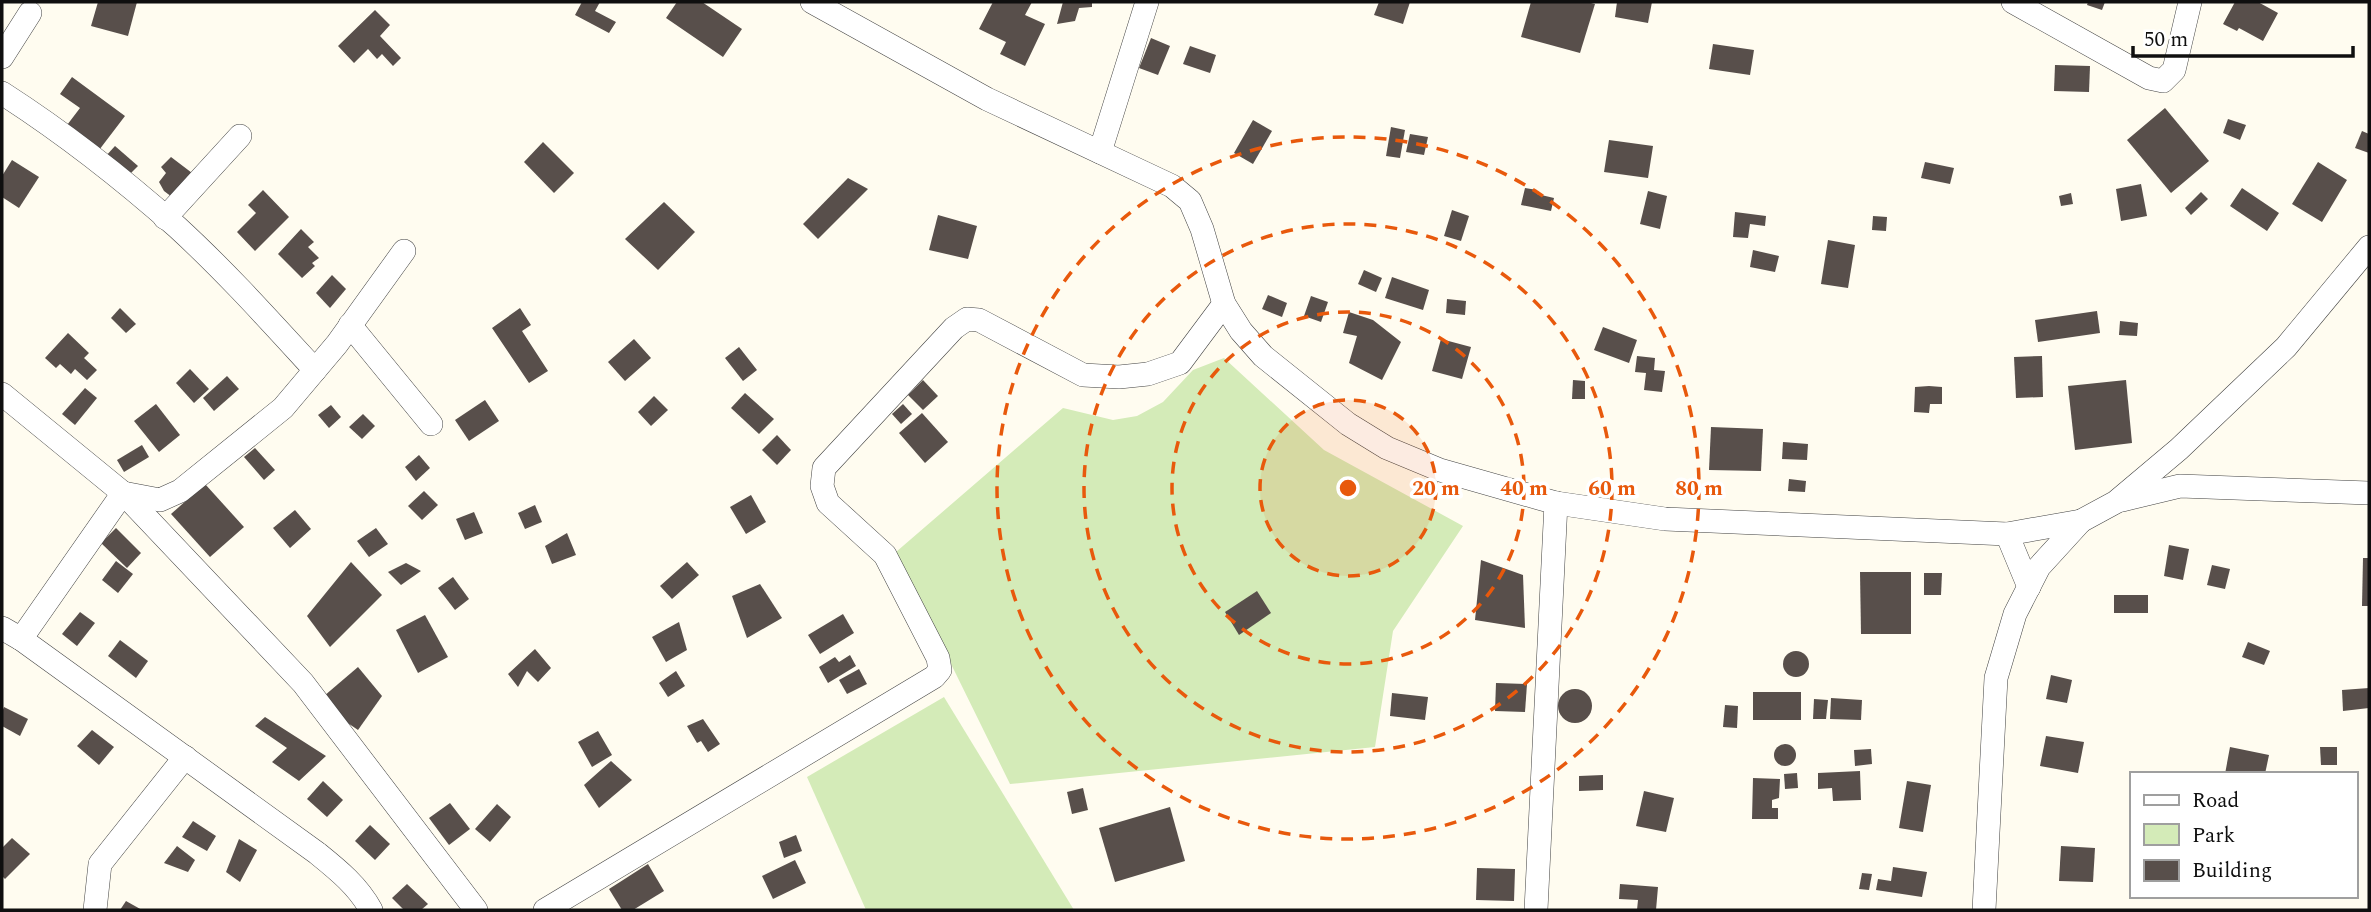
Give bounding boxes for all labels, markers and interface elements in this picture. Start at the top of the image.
scale bar [2133,14,2354,58]
text: 50 m [2144,24,2188,56]
text: 20 m [1412,473,1460,505]
text: 40 m [1500,473,1548,505]
text: 60 m [1588,473,1636,505]
text: 80 m [1675,473,1723,505]
centre of rings [1336,476,1360,500]
legend [2130,772,2357,898]
text: Road [2192,785,2239,817]
text: Park [2192,820,2236,852]
text: Building [2192,855,2272,887]

